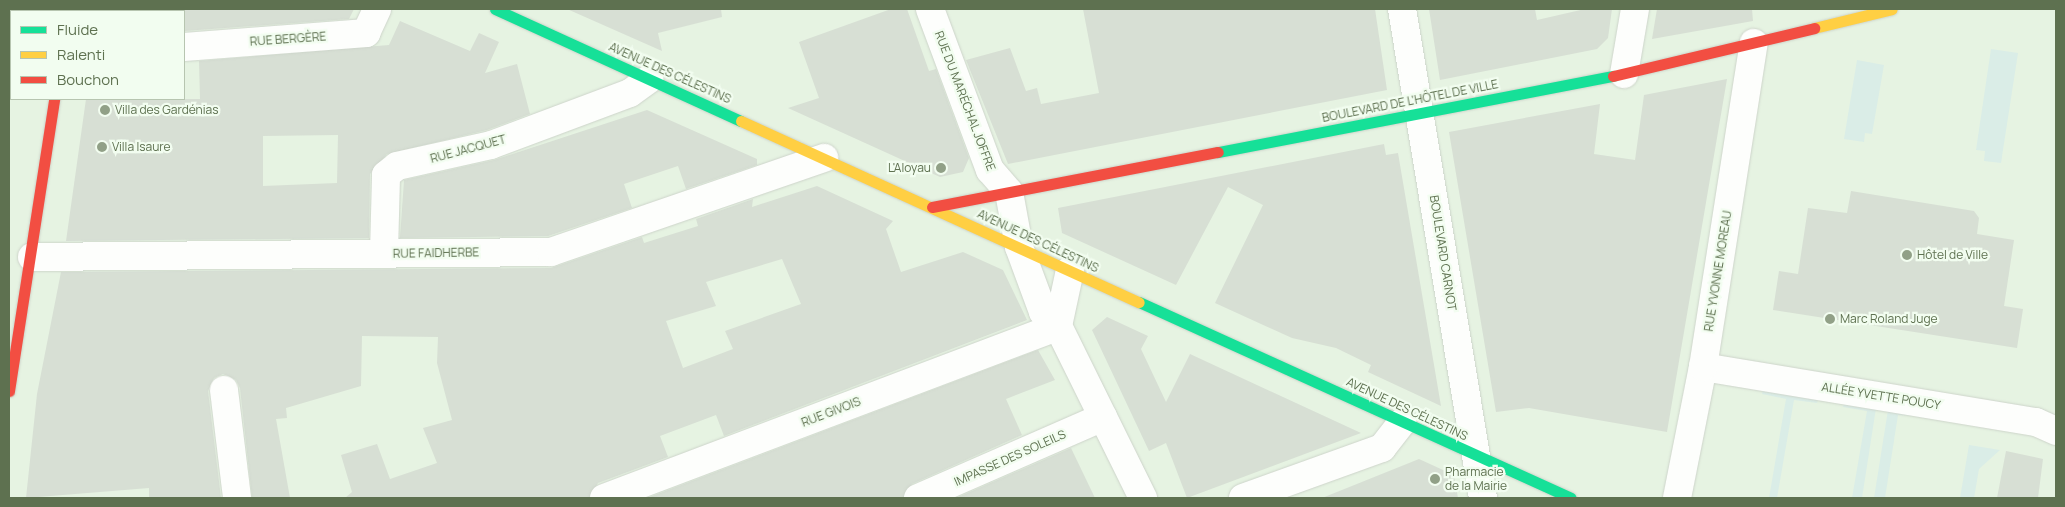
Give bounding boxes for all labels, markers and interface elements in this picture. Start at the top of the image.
legend [10,10,185,100]
text: Fluide [57,19,98,40]
street label: RUE BERGÈRE [249,29,327,49]
street label: RUE DU MARÉCHAL JOFFRE [931,29,999,173]
street label: AVENUE DES CÉLESTINS [607,40,733,106]
text: Ralenti [57,44,105,65]
text: Bouchon [57,69,119,90]
street label: BOULEVARD DE L'HÔTEL DE VILLE [1320,77,1500,125]
place label: Villa des Gardénias [115,103,218,117]
marker: Villa des Gardénias [99,104,111,116]
street label: RUE JACQUET [429,132,507,166]
place label: Villa Isaure [112,140,171,154]
marker: Villa Isaure [96,141,108,153]
place label: L'Aloyau [888,161,931,175]
marker: L'Aloyau [935,162,947,174]
street label: BOULEVARD CARNOT [1427,194,1459,312]
street label: AVENUE DES CÉLESTINS [975,207,1101,275]
street label: RUE YVONNE MOREAU [1701,210,1735,332]
street label: RUE FAIDHERBE [393,245,479,261]
place label: Hôtel de Ville [1917,248,1988,262]
marker: Hôtel de Ville [1901,249,1913,261]
place label: Marc Roland Juge [1840,312,1938,326]
marker: Marc Roland Juge [1824,313,1836,325]
street label: AVENUE DES CÉLESTINS [1344,375,1470,443]
street label: ALLÉE YVETTE POUCY [1821,379,1941,413]
street label: RUE GIVOIS [799,394,863,430]
street label: IMPASSE DES SOLEILS [952,427,1068,489]
place label: Pharmacie de la Mairie [1445,465,1507,493]
marker: Pharmacie de la Mairie [1429,473,1441,485]

